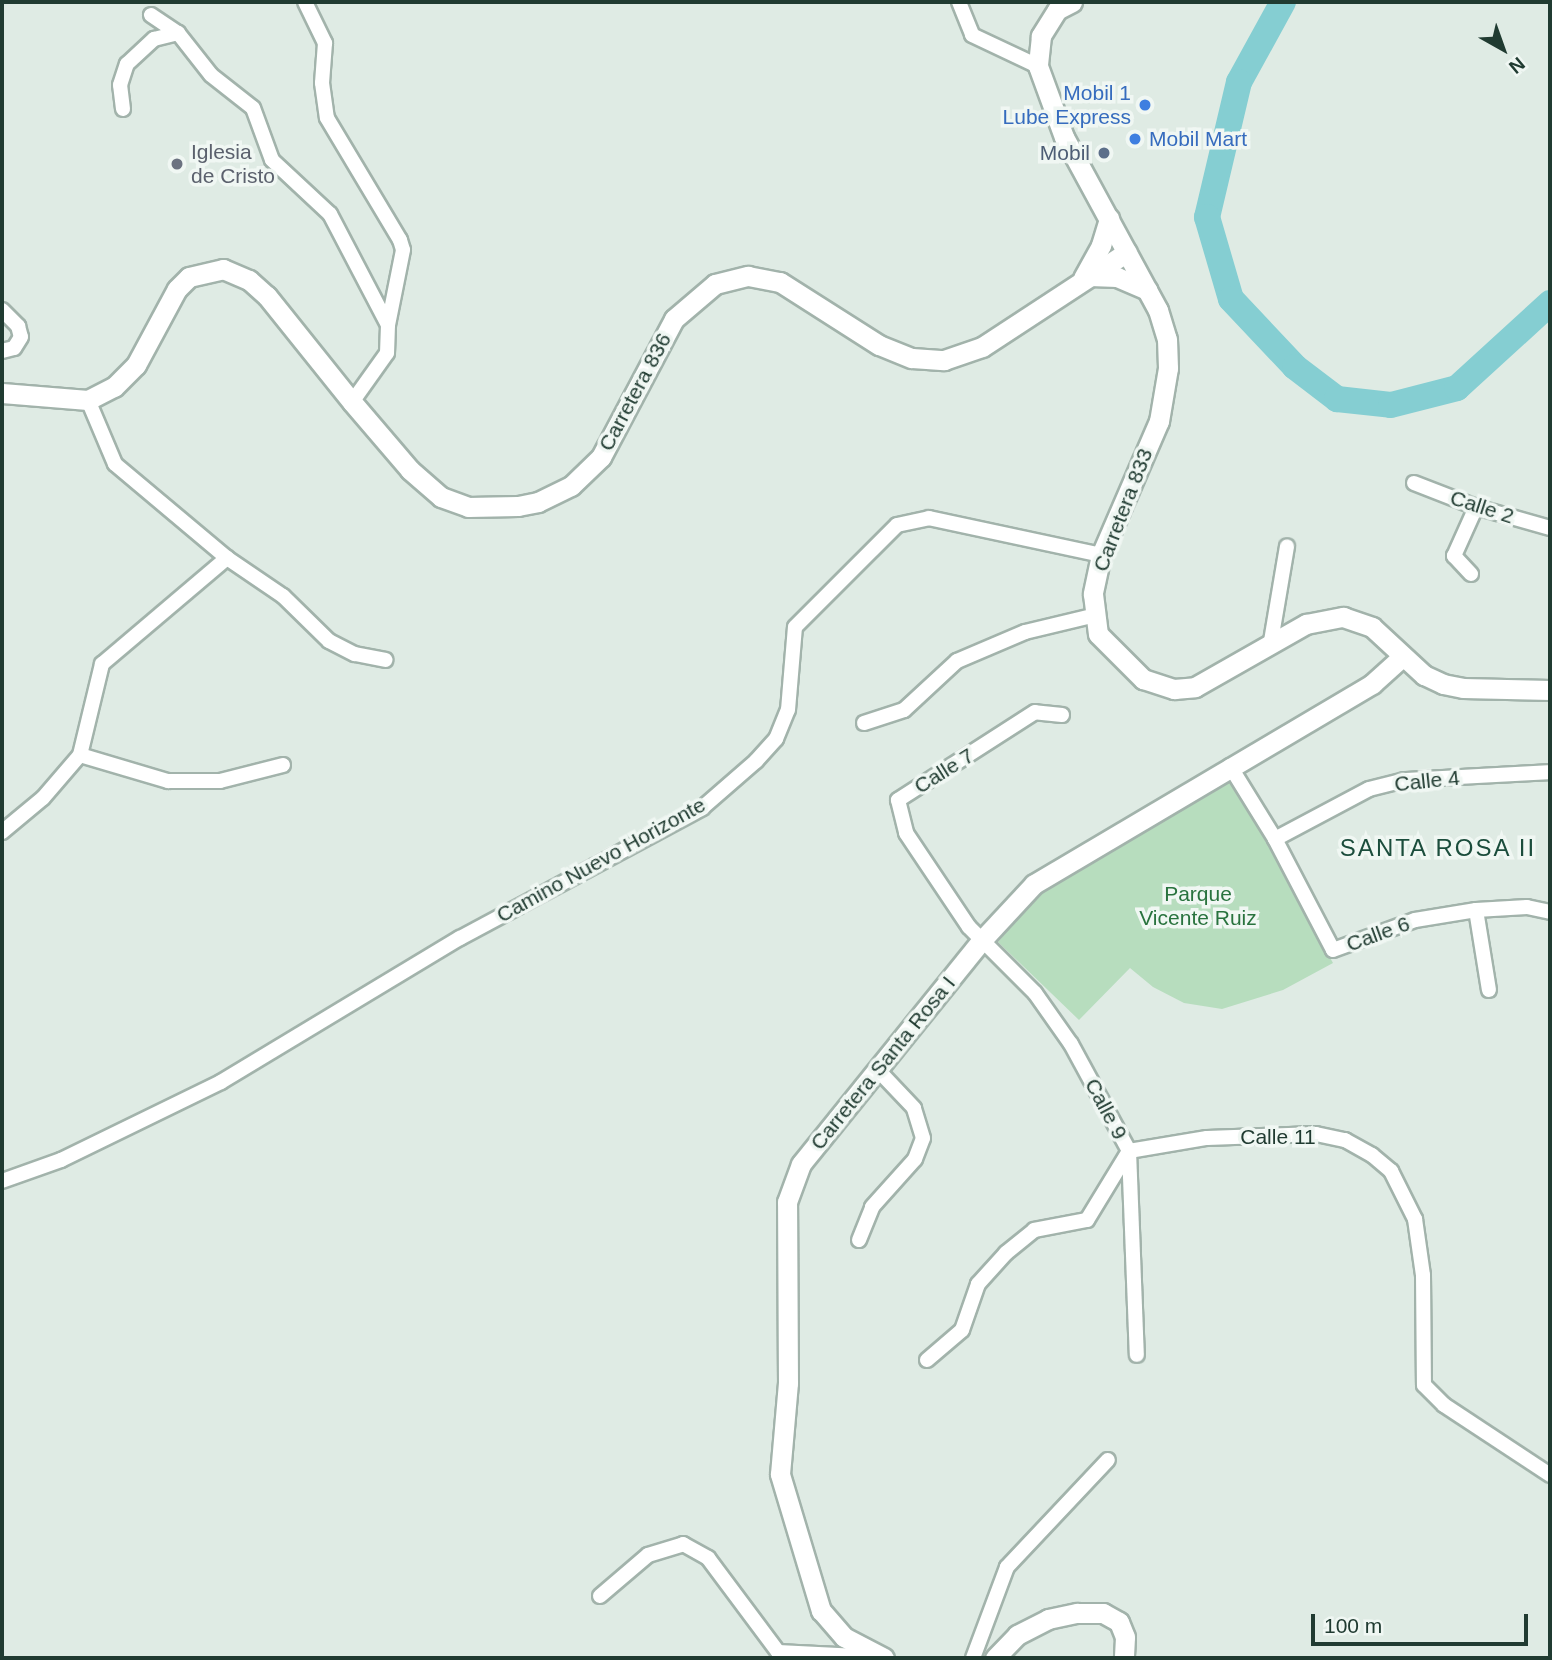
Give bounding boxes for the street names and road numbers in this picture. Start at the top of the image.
street label: Carretera 836 [593,329,677,455]
street label: Carretera 833 [1088,445,1158,575]
street label: Calle 2 [1447,485,1517,529]
street label: Calle 7 [910,743,978,799]
street label: Calle 4 [1393,765,1461,797]
street label: Camino Nuevo Horizonte [492,792,710,928]
street label: Calle 6 [1343,911,1413,957]
street label: Carretera Santa Rosa I [805,971,961,1155]
street label: Calle 9 [1080,1074,1132,1144]
street label: Calle 11 [1240,1124,1316,1150]

